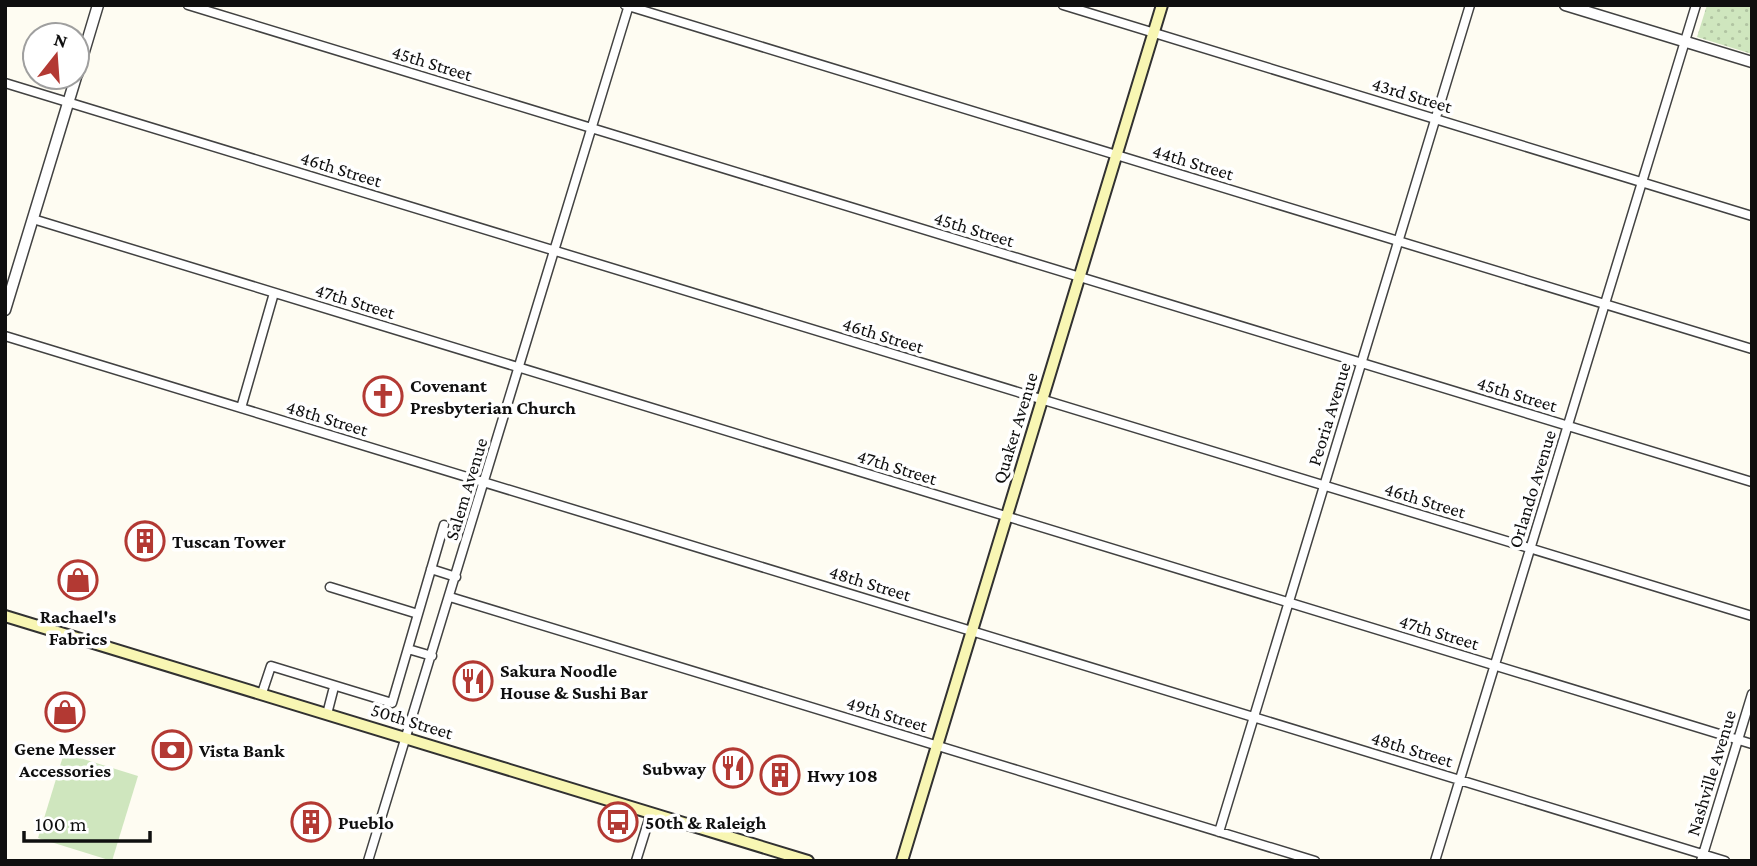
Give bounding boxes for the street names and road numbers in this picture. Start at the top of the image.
street label: 45th Street [389,41,475,85]
street label: 43rd Street [1369,73,1455,117]
street label: 44th Street [1150,140,1237,185]
street label: 46th Street [298,147,385,192]
street label: 45th Street [931,207,1017,251]
street label: 47th Street [312,279,398,323]
street label: 46th Street [840,313,927,358]
street label: Peoria Avenue [1303,360,1355,468]
street label: Quaker Avenue [988,370,1042,486]
street label: 45th Street [1474,372,1560,416]
street label: 48th Street [284,396,371,441]
street label: Orlando Avenue [1504,427,1560,551]
street label: Salem Avenue [440,435,492,543]
street label: 47th Street [854,445,940,489]
street label: 46th Street [1382,478,1469,523]
street label: 48th Street [827,561,914,606]
street label: 47th Street [1396,610,1482,654]
street label: 49th Street [844,692,931,736]
street label: 50th Street [369,699,456,744]
street label: Nashville Avenue [1682,708,1740,838]
street label: 48th Street [1369,727,1456,772]

